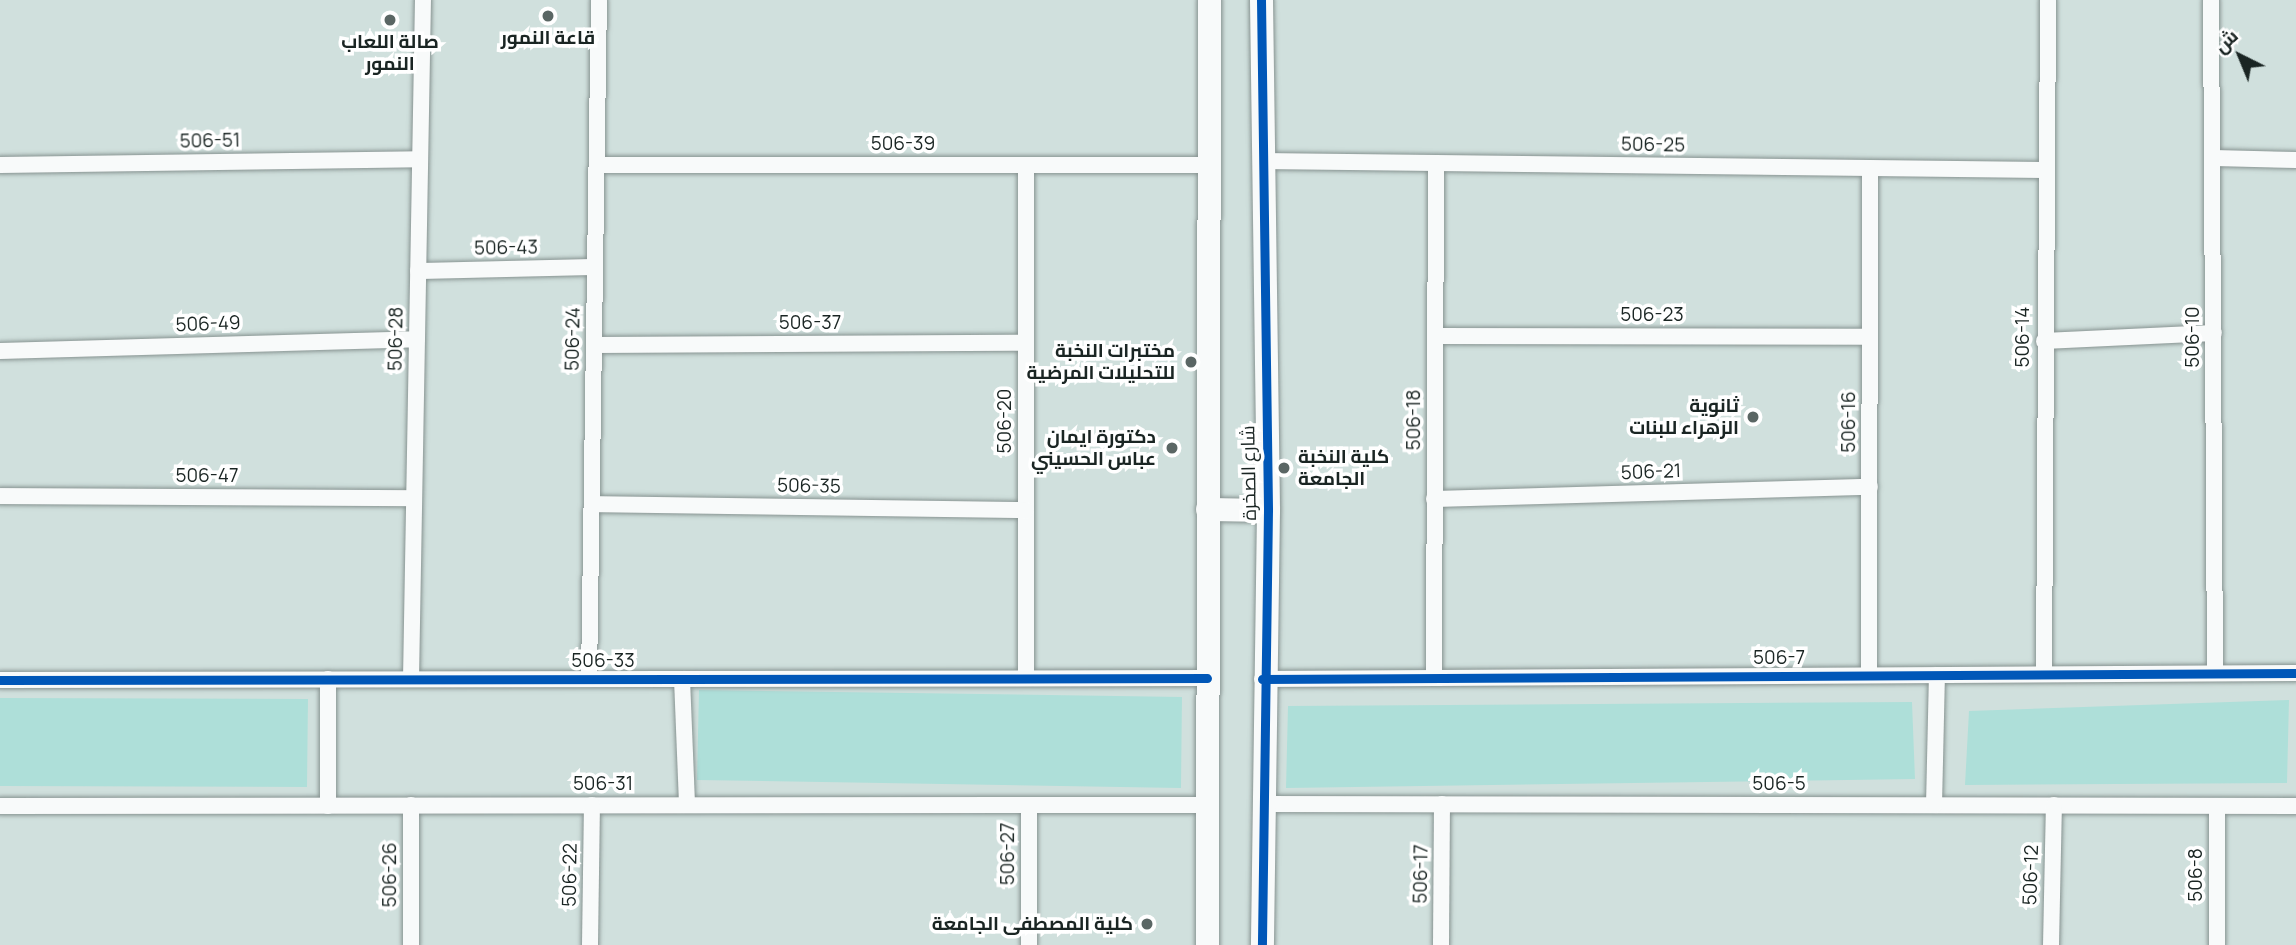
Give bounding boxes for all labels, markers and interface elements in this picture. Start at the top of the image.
marker: قاعة النمور [540,8,556,24]
marker: صالة اللعاب النمور [382,12,398,28]
north arrow [2205,21,2275,91]
text: ش [2208,23,2243,58]
place label: قاعة النمور [501,27,595,49]
place label: صالة اللعاب النمور [341,31,439,75]
street label: 506-51 [179,129,241,153]
street label: 506-39 [871,133,935,155]
street label: 506-25 [1621,133,1685,157]
street label: 506-43 [474,236,538,260]
street label: 506-23 [1620,304,1684,326]
street label: 506-10 [2182,306,2204,368]
street label: 506-28 [384,307,408,371]
street label: 506-24 [561,307,585,371]
street label: 506-14 [2012,307,2034,367]
street label: 506-49 [175,311,241,337]
street label: 506-37 [779,312,841,334]
place label: مختبرات النخبة للتحليلات المرضية [1027,340,1175,384]
marker: مختبرات النخبة للتحليلات المرضية [1181,352,1201,372]
street label: 506-20 [994,389,1016,453]
street label: 506-18 [1403,390,1425,450]
street label: 506-16 [1838,391,1860,453]
place label: ثانوية الزهراء للبنات [1629,395,1739,439]
marker: ثانوية الزهراء للبنات [1745,409,1761,425]
street label: شارع الصخرة [1237,425,1261,521]
place label: دكتورة ايمان عباس الحسيني [1031,426,1156,470]
marker: دكتورة ايمان عباس الحسيني [1162,438,1182,458]
place label: كلية النخبة الجامعة [1298,446,1389,490]
marker: كلية النخبة الجامعة [1276,460,1292,476]
street label: 506-21 [1620,460,1682,484]
street label: 506-47 [175,465,239,487]
street label: 506-35 [777,474,841,498]
street label: 506-7 [1753,647,1805,669]
street label: 506-33 [571,650,635,672]
street label: 506-31 [573,773,633,795]
street label: 506-5 [1752,773,1806,795]
street label: 506-27 [997,823,1019,885]
street label: 506-26 [379,843,401,907]
street label: 506-22 [558,843,582,907]
street label: 506-17 [1409,844,1433,904]
street label: 506-12 [2019,844,2043,906]
street label: 506-8 [2185,848,2207,902]
place label: كلية المصطفى الجامعة [932,913,1133,935]
marker: كلية المصطفى الجامعة [1139,916,1155,932]

